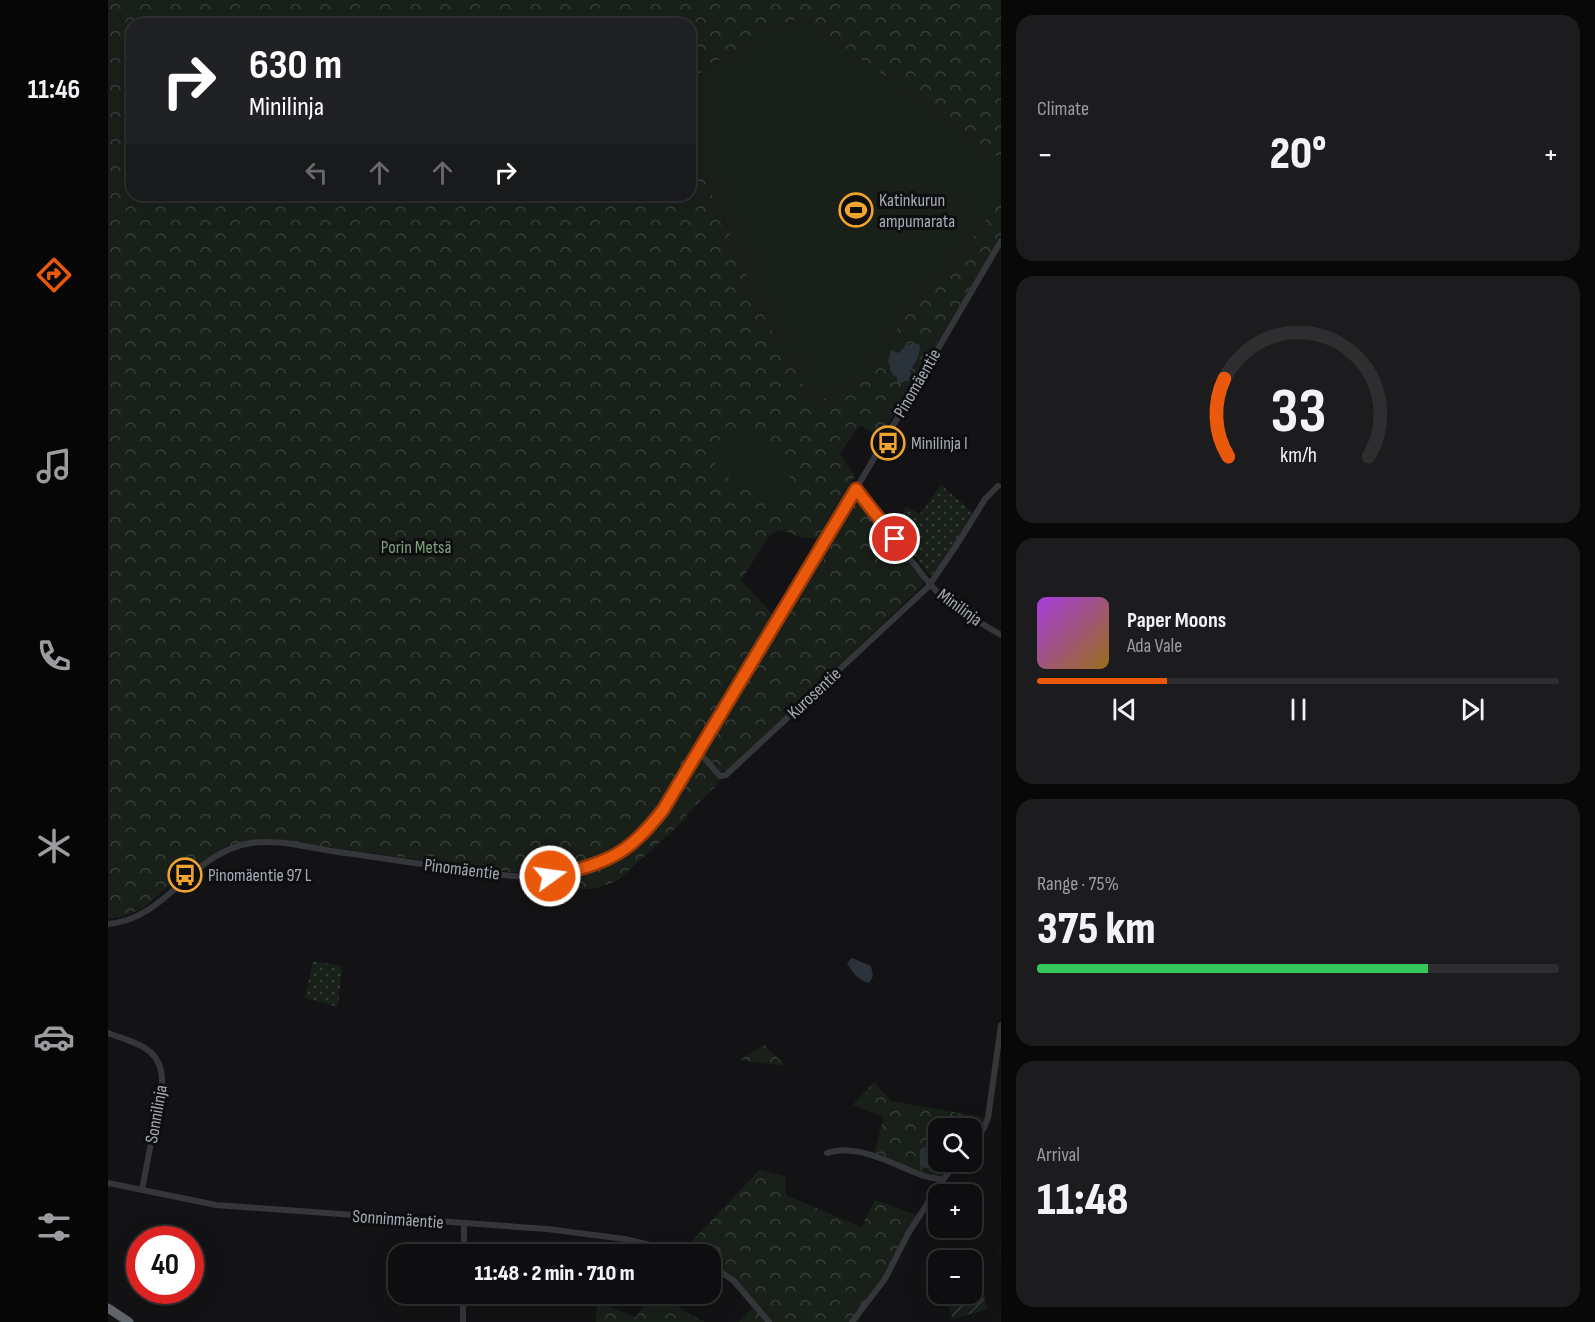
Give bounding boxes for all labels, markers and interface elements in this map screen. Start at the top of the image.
text: 630 m [249,40,342,91]
icon: right [150,42,228,120]
text: 11:46 [28,74,80,106]
text: Minilinja [249,91,324,123]
text: Climate [1037,97,1089,121]
text: 20° [1270,127,1326,182]
text: − [1037,135,1053,175]
text: + [1543,135,1559,175]
icon: left [300,156,333,189]
icon: ahead [363,156,396,189]
icon: ahead [426,156,459,189]
icon: right [489,156,522,189]
place label: Katinkurun ampumarata [879,190,955,232]
sports icon: Katinkurun ampumarata [838,192,874,228]
icon: directions [33,254,75,296]
street label: Pinomäentie [889,345,945,421]
text: 33 [1270,375,1326,450]
bus stop icon: Minilinja I [870,425,906,461]
place label: Minilinja I [911,433,968,454]
text: km/h [1279,443,1317,468]
icon: music [33,445,75,487]
pin [869,513,920,564]
icon: arrive [878,522,911,555]
park label: Porin Metsä [381,537,451,558]
street label: Minilinja [933,584,986,631]
text: Paper Moons [1127,607,1226,634]
text: Ada Vale [1127,634,1182,658]
icon: phone [33,635,75,677]
street label: Kurosentie [783,663,845,723]
icon: previous [1108,693,1141,726]
icon: pause [1282,693,1315,726]
icon: next [1456,693,1489,726]
icon: climate [33,825,75,867]
position arrow [518,844,582,908]
street label: Pinomäentie [423,854,501,885]
bus stop icon: Pinomäentie 97 L [167,857,203,893]
place label: Pinomäentie 97 L [208,865,312,886]
text: Range · 75% [1037,872,1119,896]
text: 375 km [1037,902,1156,957]
icon: car [33,1016,75,1058]
street label: Sonnilinja [141,1083,172,1145]
map controls [928,1118,982,1304]
button: search [928,1118,982,1172]
text: Arrival [1037,1143,1080,1167]
text: 11:48 [1037,1173,1129,1228]
button: + [928,1184,982,1238]
icon: filters [33,1206,75,1248]
street label: Sonninmäentie [352,1206,444,1233]
speed limit sign: 40 [126,1226,204,1304]
button: − [928,1250,982,1304]
text: 11:48 · 2 min · 710 m [474,1260,635,1287]

